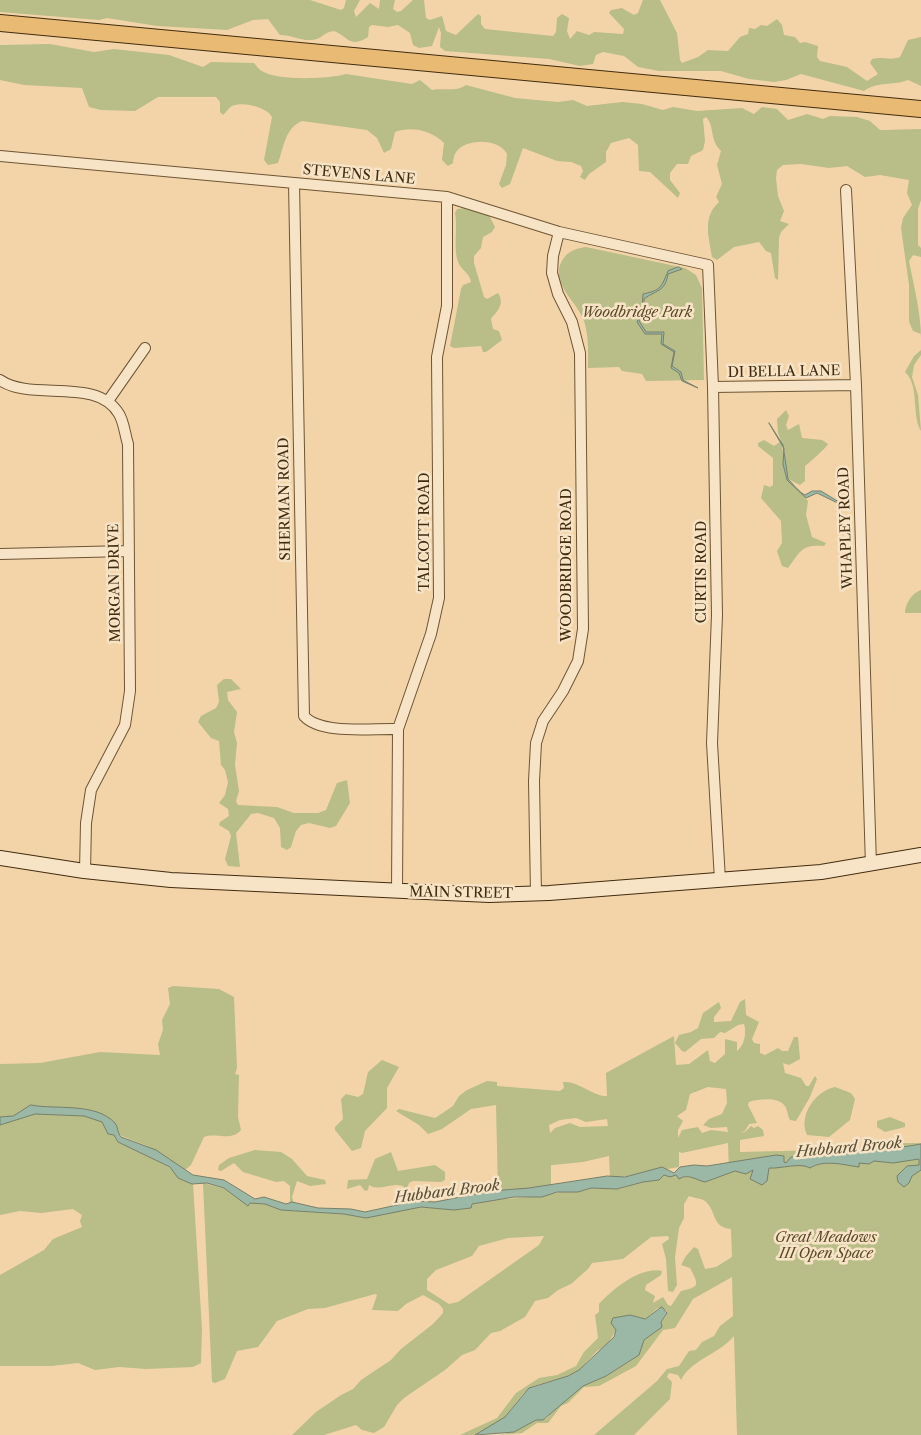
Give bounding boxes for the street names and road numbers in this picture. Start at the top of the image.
street label: STEVENS LANE [302,162,416,188]
street label: DI BELLA LANE [727,363,841,381]
street label: SHERMAN ROAD [276,437,294,561]
street label: WHAPLEY ROAD [835,467,857,589]
street label: TALCOTT ROAD [417,472,433,592]
street label: WOODBRIDGE ROAD [559,488,575,642]
street label: CURTIS ROAD [694,521,710,623]
street label: MORGAN DRIVE [106,523,124,643]
street label: MAIN STREET [409,884,513,902]

